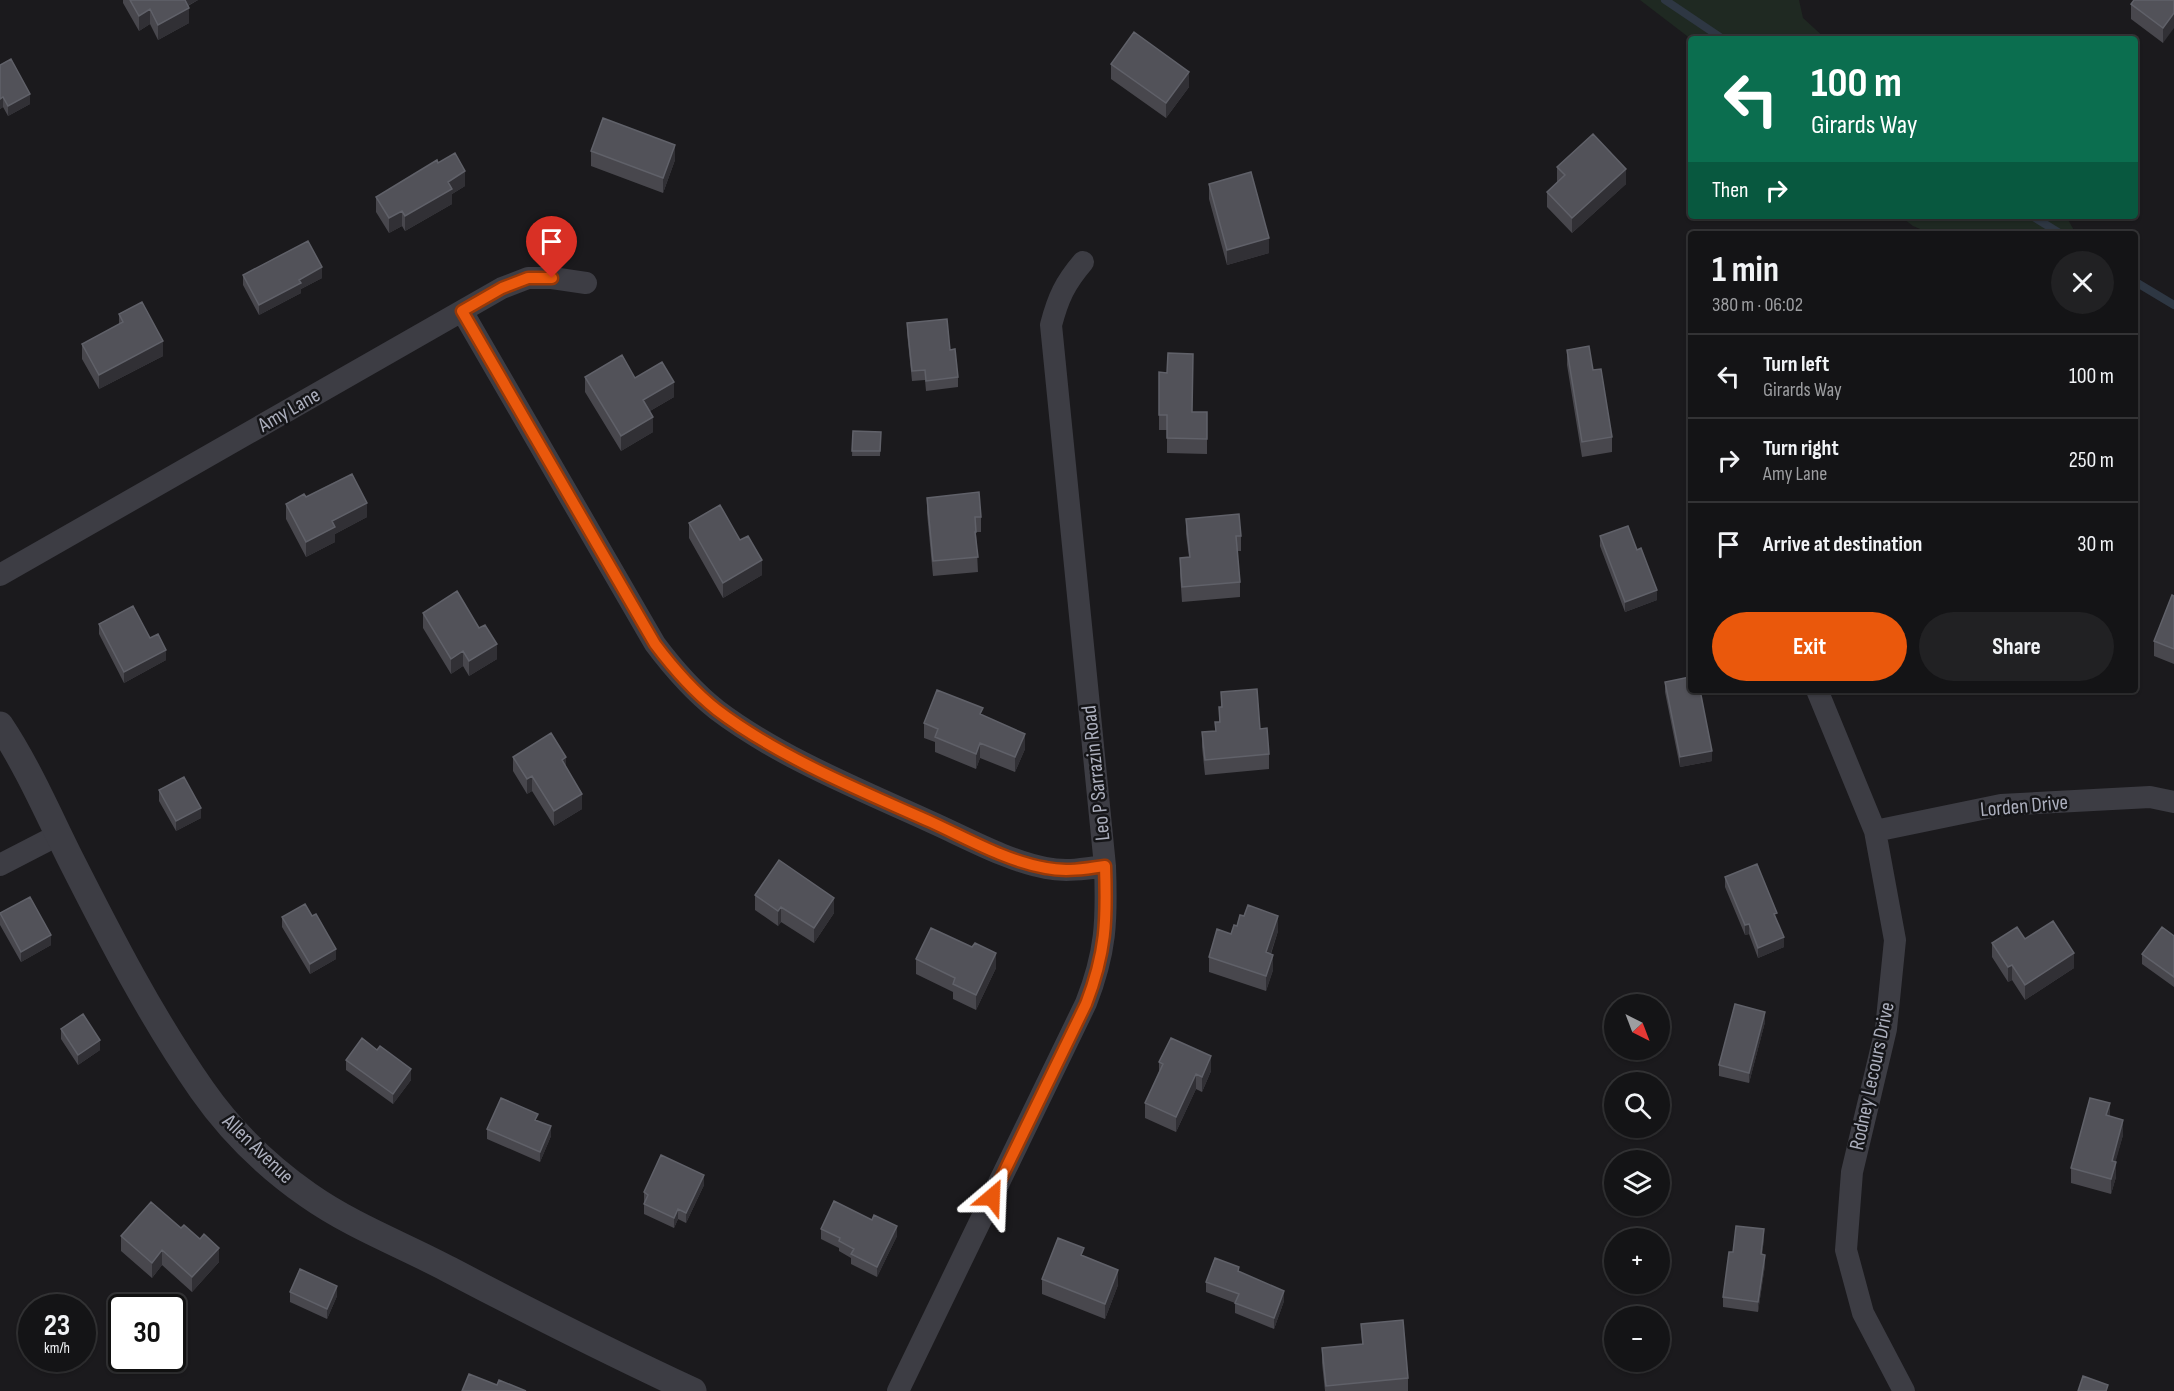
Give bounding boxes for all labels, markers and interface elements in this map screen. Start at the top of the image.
text: 100 m [1811,58,1902,109]
icon: left [1712,60,1790,138]
text: Girards Way [1811,109,1917,141]
icon: right [1760,174,1793,207]
text: Then [1712,177,1748,204]
pin [526,216,577,278]
icon: arrive [535,225,568,258]
text: 1 min [1712,249,1779,292]
button: close [2051,251,2114,314]
text: 380 m · 06:02 [1712,293,1803,317]
text: Turn left [1763,351,1829,378]
icon: left [1712,360,1745,393]
text: 100 m [2069,363,2114,390]
text: Girards Way [1763,378,1842,402]
street label: Amy Lane [253,382,324,438]
text: Turn right [1763,435,1839,462]
icon: right [1712,444,1745,477]
text: 250 m [2069,447,2114,474]
text: Amy Lane [1763,462,1827,486]
icon: arrive [1712,528,1745,561]
text: Arrive at destination [1763,531,1922,558]
text: 30 m [2077,531,2114,558]
button: Exit [1712,612,1907,681]
button: Share [1919,612,2114,681]
street label: Leo P Sarrazin Road [1076,704,1116,842]
street label: Lorden Drive [1979,790,2069,822]
north arrow [1604,994,1670,1060]
map controls [1604,994,1670,1372]
street label: Rodney Lecours Drive [1844,1000,1900,1152]
button: search [1604,1072,1670,1138]
street label: Allen Avenue [217,1108,299,1189]
button: layers [1604,1150,1670,1216]
position arrow [960,1165,1024,1229]
button: + [1604,1228,1670,1294]
speed limit sign: 30 [108,1294,186,1372]
button: − [1604,1306,1670,1372]
text: 23 [44,1308,70,1344]
text: km/h [44,1339,70,1358]

